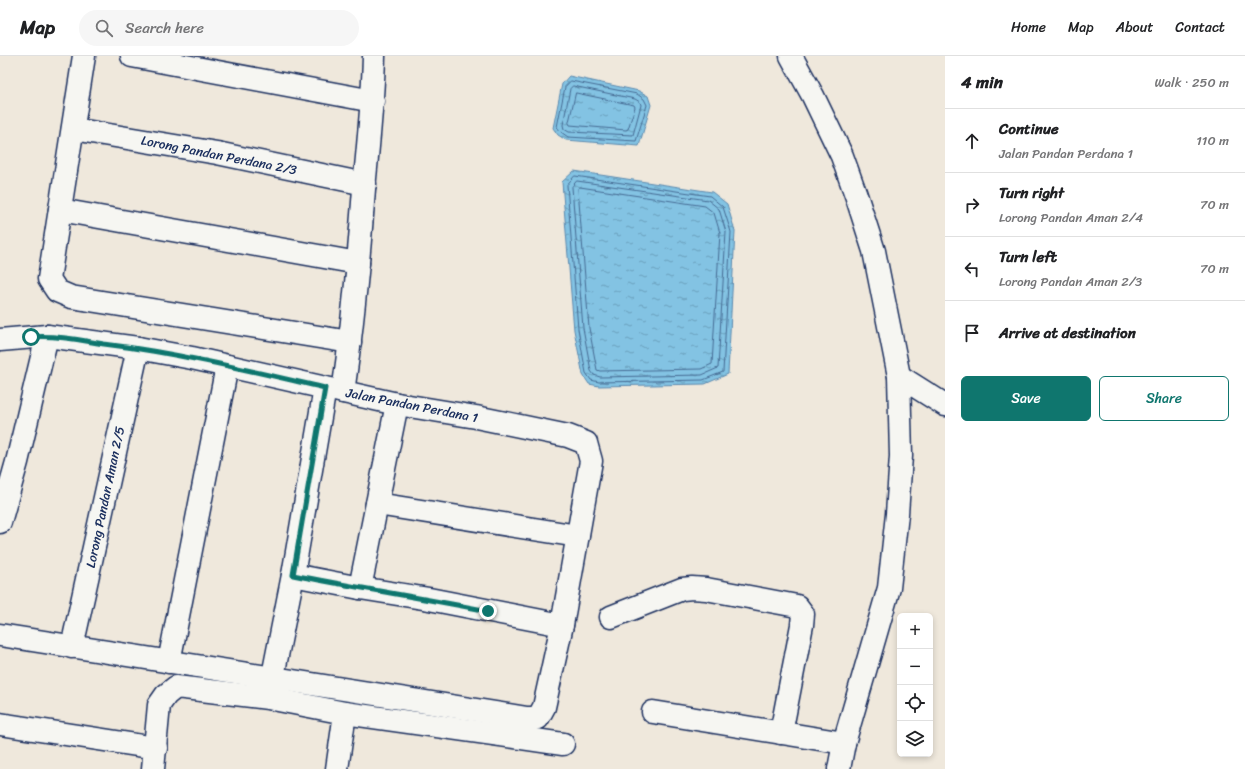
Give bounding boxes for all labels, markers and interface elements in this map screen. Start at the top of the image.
search box [79,10,359,46]
text: Map [20,11,55,44]
text: Search here [125,15,204,41]
text: Home [1011,15,1046,40]
text: Map [1068,15,1094,40]
text: About [1116,15,1153,40]
text: Contact [1175,15,1225,40]
icon: search [93,17,115,39]
text: 4 min [961,67,1003,97]
text: Walk · 250 m [1155,71,1229,94]
text: Continue [999,116,1059,142]
street label: Lorong Pandan Perdana 2/3 [139,129,299,181]
text: 110 m [1196,129,1229,152]
icon: ahead [961,130,983,152]
text: Jalan Pandan Perdana 1 [999,142,1133,165]
text: Turn right [999,180,1064,206]
text: 70 m [1200,193,1229,216]
icon: right [961,194,983,216]
text: Lorong Pandan Aman 2/4 [999,206,1143,229]
text: Turn left [999,244,1057,270]
text: 70 m [1200,257,1229,280]
icon: left [961,258,983,280]
text: Lorong Pandan Aman 2/3 [999,270,1142,293]
text: Arrive at destination [999,320,1136,346]
icon: arrive [961,322,983,344]
route start [22,328,40,346]
button: Save [961,376,1091,421]
button: Share [1099,376,1229,421]
street label: Jalan Pandan Perdana 1 [343,381,480,429]
street label: Lorong Pandan Aman 2/5 [79,424,131,570]
route end [479,602,497,620]
map controls [897,613,933,757]
button: + [897,613,933,649]
button: − [897,649,933,685]
button: locate [897,685,933,721]
button: layers [897,721,933,757]

